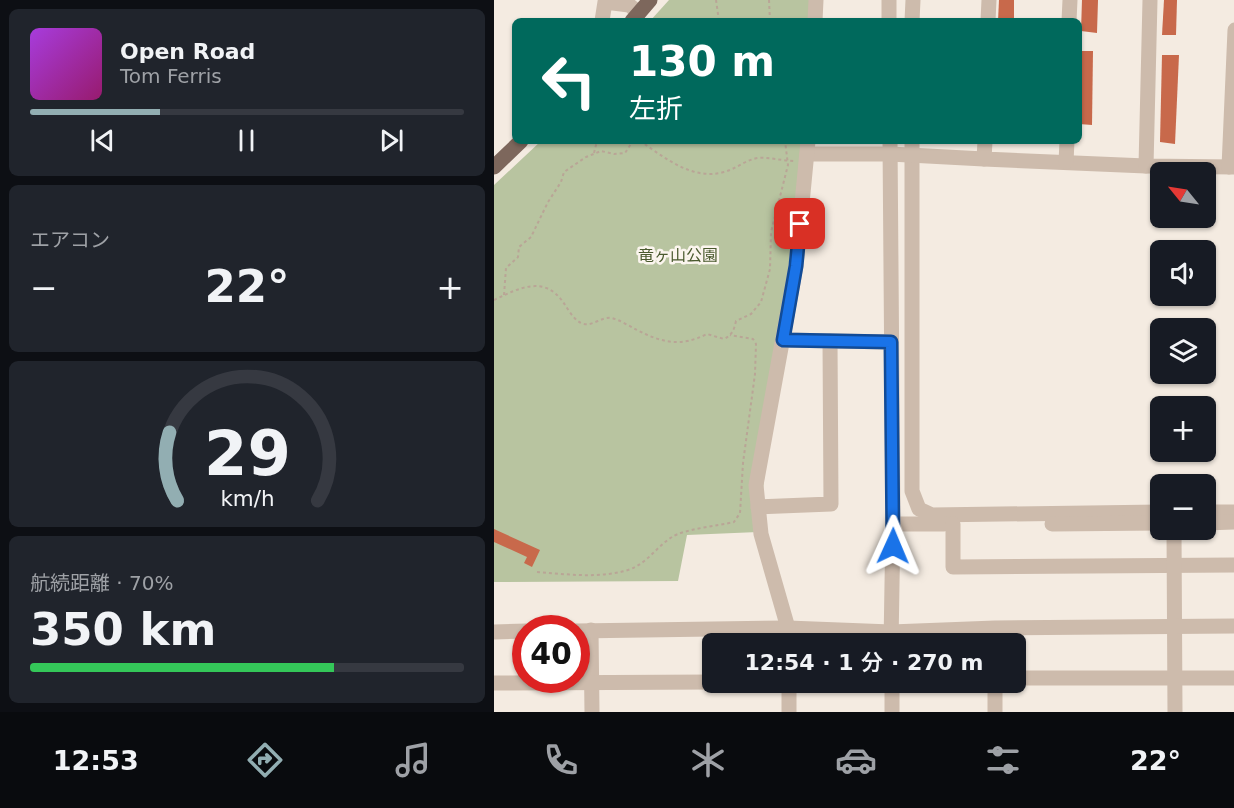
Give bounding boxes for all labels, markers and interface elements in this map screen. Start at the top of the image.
text: 130 m [629,37,775,86]
text: Open Road [120,39,255,64]
icon: left [530,42,608,120]
text: Tom Ferris [120,64,222,88]
text: 左折 [629,93,683,124]
icon: previous [86,124,119,157]
icon: pause [230,124,263,157]
icon: next [375,124,408,157]
north arrow [1150,162,1216,228]
map controls [1150,162,1216,540]
pin [774,198,825,249]
icon: arrive [783,207,816,240]
text: エアコン [30,228,110,252]
button: sound [1150,240,1216,306]
park label: 竜ヶ山公園 [638,246,718,265]
text: 22° [204,260,290,313]
text: − [30,268,58,307]
text: + [436,268,464,307]
button: layers [1150,318,1216,384]
button: + [1150,396,1216,462]
text: 29 [204,417,290,490]
button: − [1150,474,1216,540]
text: km/h [220,486,274,511]
position arrow [861,514,925,578]
text: 航続距離 · 70% [30,571,174,595]
text: 350 km [30,603,216,656]
speed limit sign: 40 [512,615,590,693]
text: 12:54 · 1 分 · 270 m [745,650,983,675]
icon: directions [244,739,286,781]
icon: music [392,739,434,781]
icon: phone [540,739,582,781]
icon: climate [687,739,729,781]
icon: car [835,739,877,781]
icon: filters [982,739,1024,781]
text: 12:53 [53,745,139,776]
text: 22° [1130,745,1181,776]

